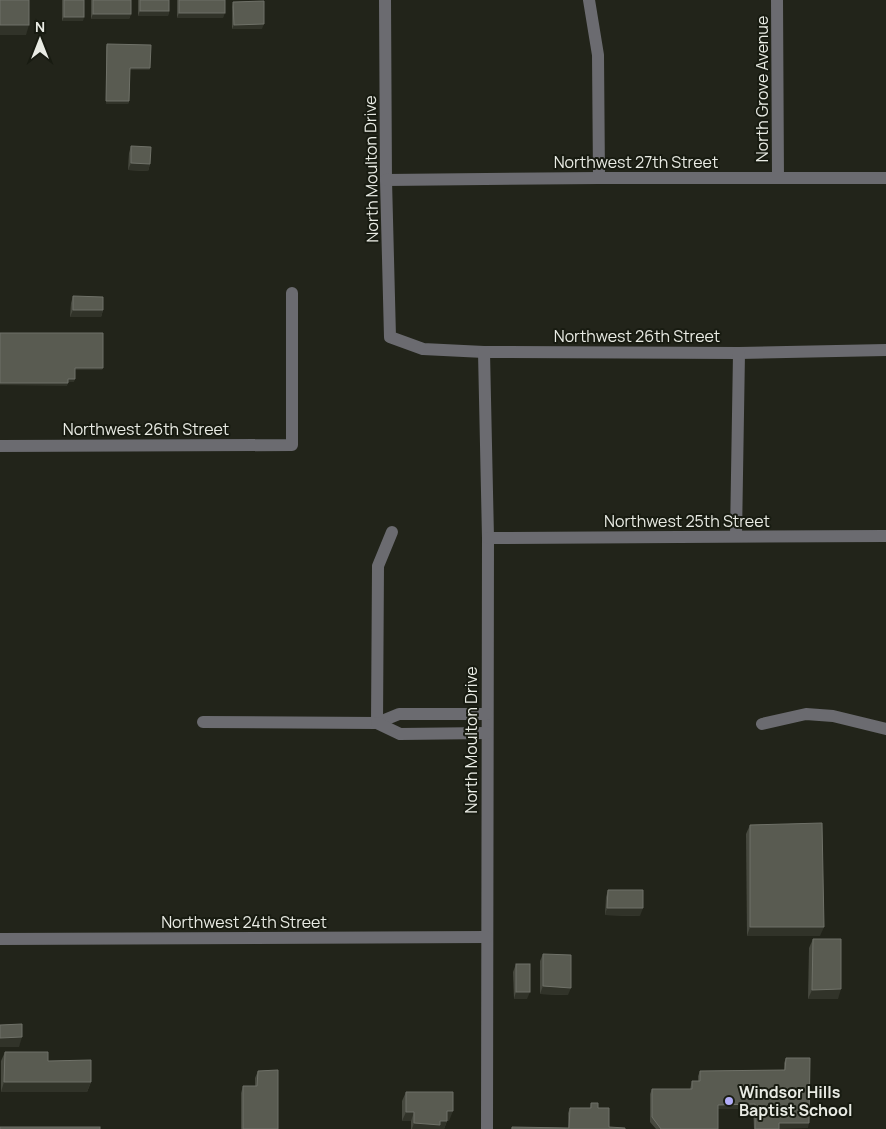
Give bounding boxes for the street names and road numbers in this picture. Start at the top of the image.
street label: North Grove Avenue [751,16,773,162]
street label: North Moulton Drive [359,95,383,243]
street label: Northwest 27th Street [554,151,718,173]
street label: Northwest 26th Street [554,325,720,347]
street label: Northwest 26th Street [63,418,229,440]
street label: Northwest 25th Street [604,510,770,532]
street label: North Moulton Drive [460,666,482,814]
street label: Northwest 24th Street [161,911,327,933]

